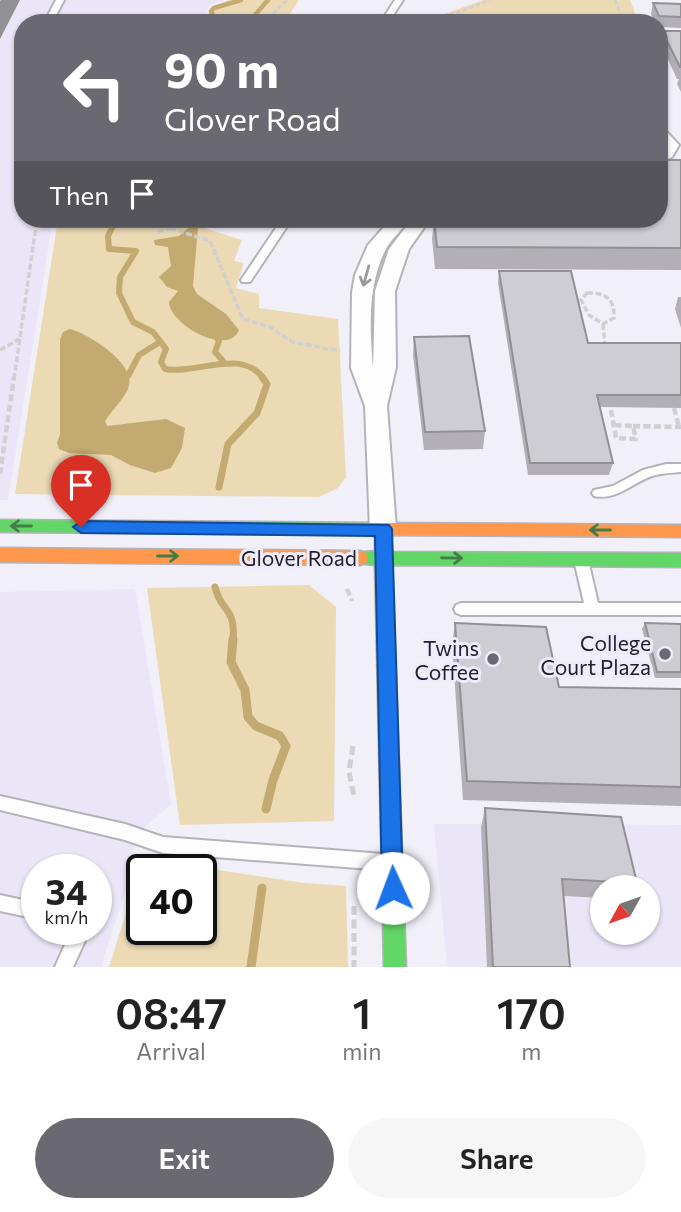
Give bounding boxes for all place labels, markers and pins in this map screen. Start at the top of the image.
pin [51,455,111,527]
place label: College Court Plaza [540,630,651,679]
place label: Twins Coffee [414,635,479,684]
marker: College Court Plaza [657,646,673,662]
marker: Twins Coffee [485,651,501,667]

